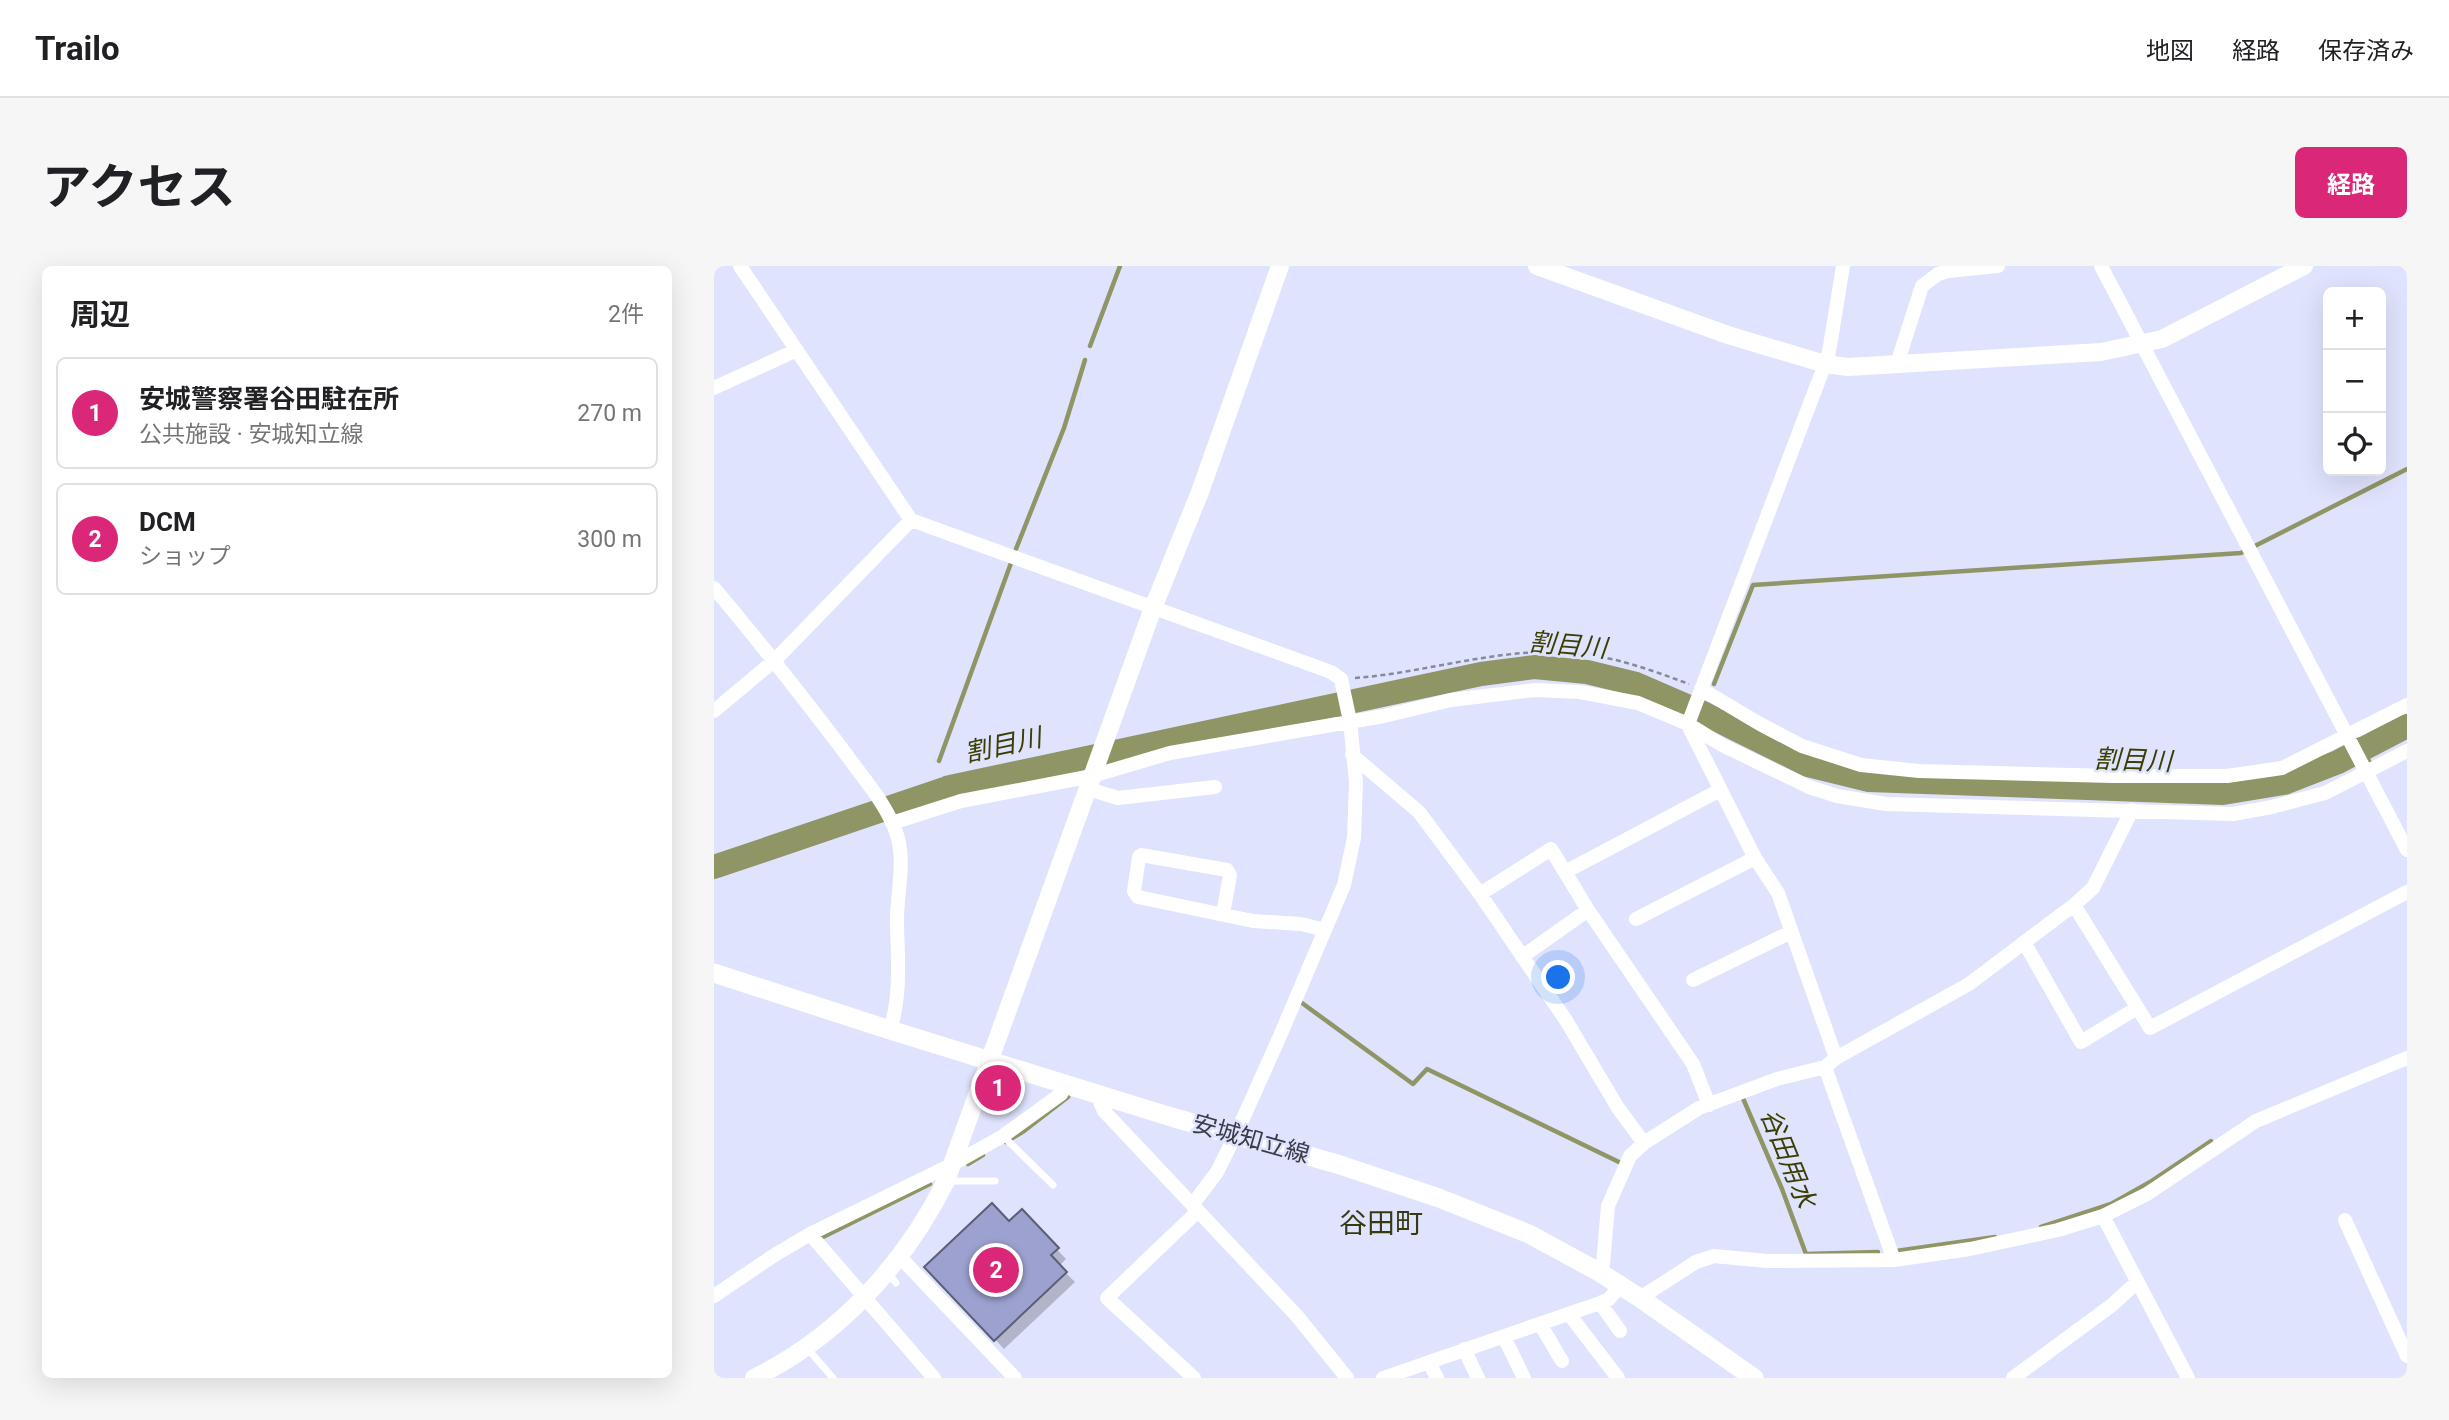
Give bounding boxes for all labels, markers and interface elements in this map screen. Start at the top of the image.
text: Trailo [35,29,120,68]
text: 地図 [2146,37,2194,65]
text: 経路 [2232,37,2280,65]
text: 保存済み [2318,37,2414,65]
button: 経路 [2295,147,2407,218]
text: アクセス [42,159,236,216]
map controls [2323,287,2386,476]
button: + [2323,287,2386,350]
text: 周辺 [70,297,130,332]
text: 2件 [608,301,644,328]
button: − [2323,350,2386,413]
text: 安城警察署谷田駐在所 [139,384,399,414]
text: 1 [88,400,102,427]
text: 270 m [577,400,642,427]
button: locate [2323,413,2386,476]
text: 公共施設 · 安城知立線 [139,421,363,448]
text: DCM [139,507,196,537]
text: 2 [88,526,102,553]
text: 300 m [577,526,642,553]
text: ショップ [139,543,231,570]
water label: 割目川 [1528,627,1611,664]
water label: 割目川 [962,722,1047,768]
water label: 割目川 [2093,744,2175,776]
your location [1541,960,1575,994]
pin: 1 [975,1062,1021,1114]
water label: 谷田用水 [1755,1104,1823,1215]
street label: 安城知立線 [1189,1109,1313,1169]
district label: 谷田町 [1339,1207,1423,1240]
pin: 2 [973,1244,1019,1296]

